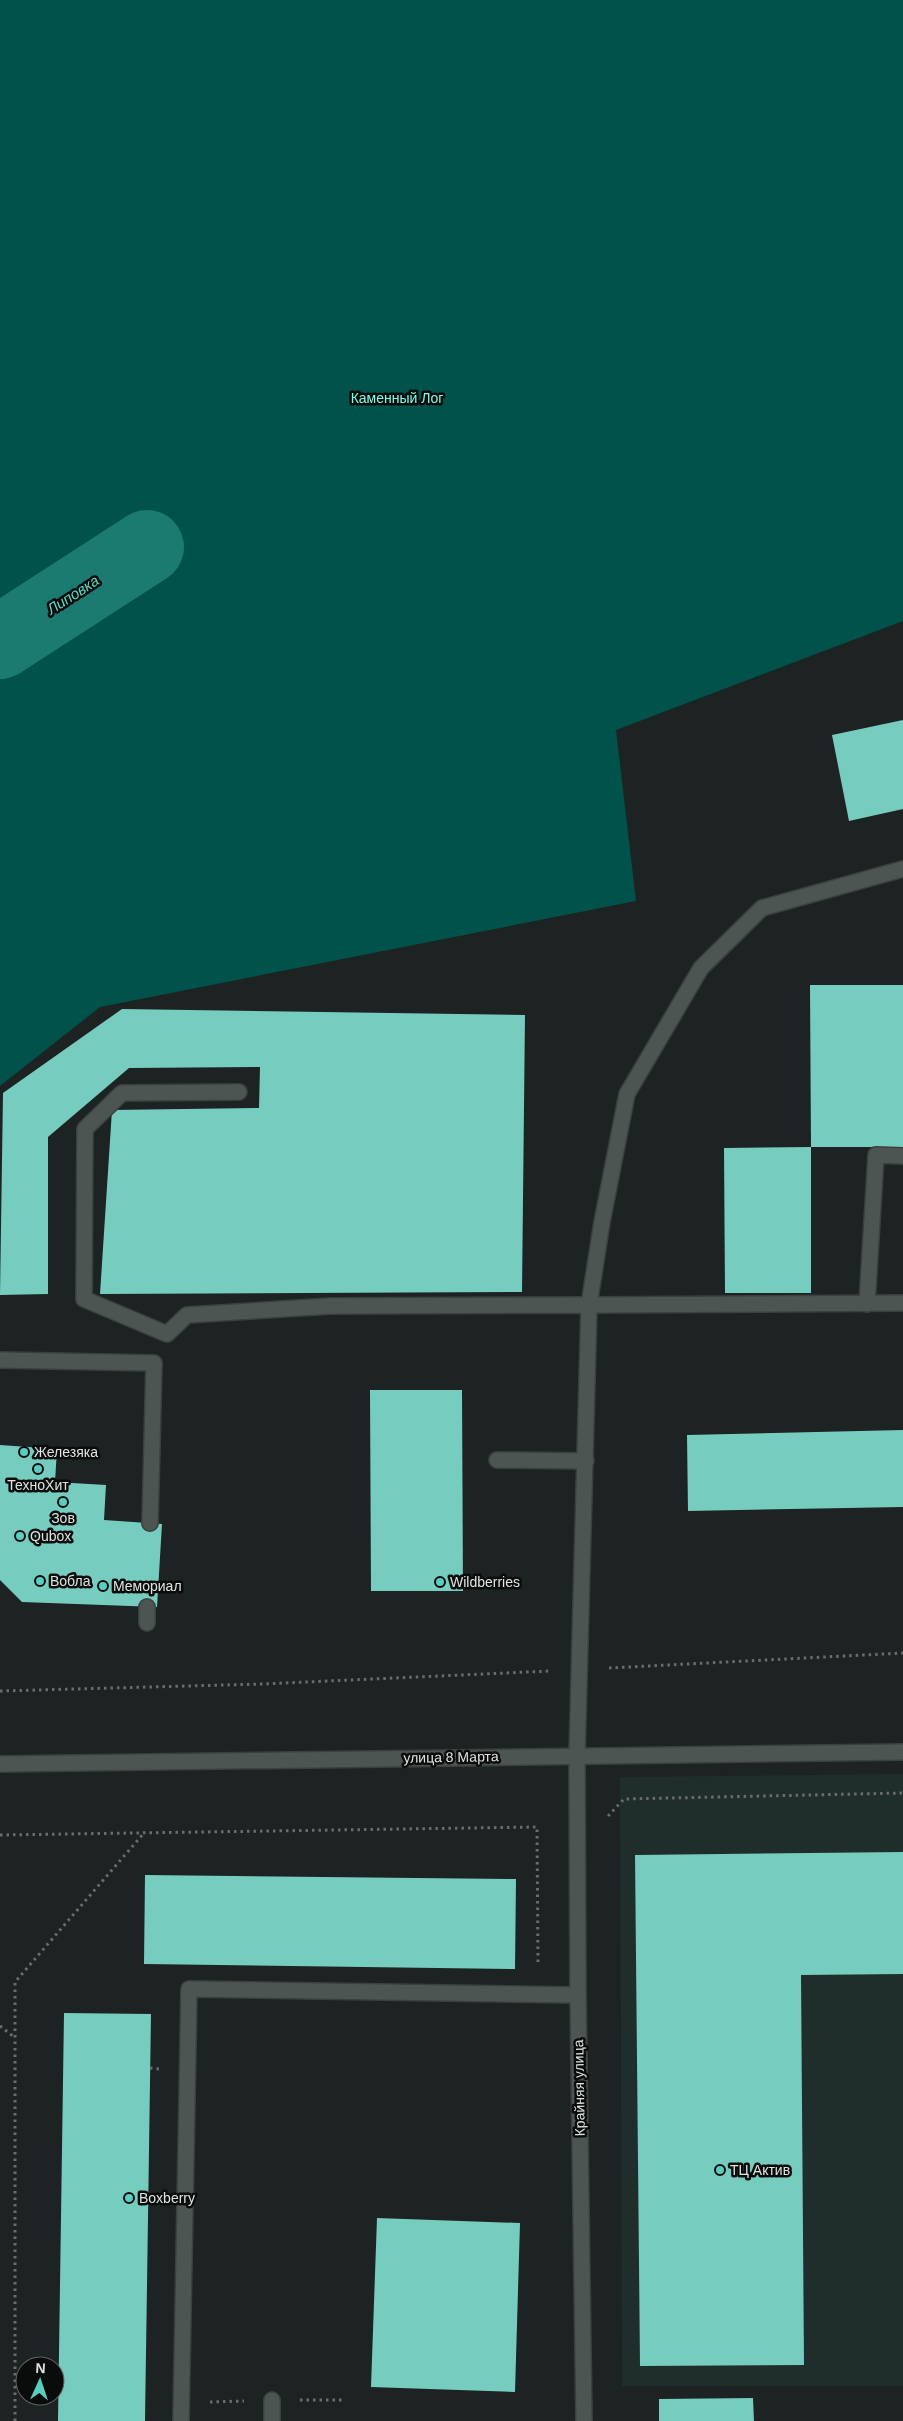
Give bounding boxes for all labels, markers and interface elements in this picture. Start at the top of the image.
park label: Каменный Лог [351,390,443,406]
water label: Липовка [43,572,102,618]
place label: Железяка [34,1444,98,1460]
marker: Железяка [18,1446,30,1458]
marker: ТехноХит [32,1463,44,1475]
place label: ТехноХит [7,1477,69,1493]
marker: Зов [57,1496,69,1508]
place label: Зов [51,1510,75,1526]
place label: Qubox [30,1528,71,1544]
marker: Qubox [14,1530,26,1542]
place label: Вобла [50,1573,91,1589]
place label: Wildberries [450,1574,520,1590]
marker: Вобла [34,1575,46,1587]
marker: Wildberries [434,1576,446,1588]
place label: Мемориал [113,1578,182,1594]
marker: Мемориал [97,1580,109,1592]
street label: улица 8 Марта [403,1748,499,1766]
street label: Крайняя улица [570,2039,588,2137]
place label: ТЦ Актив [730,2162,790,2178]
marker: ТЦ Актив [714,2164,726,2176]
place label: Boxberry [139,2190,195,2206]
marker: Boxberry [123,2192,135,2204]
north arrow [15,2356,65,2406]
text: N [35,2360,46,2376]

